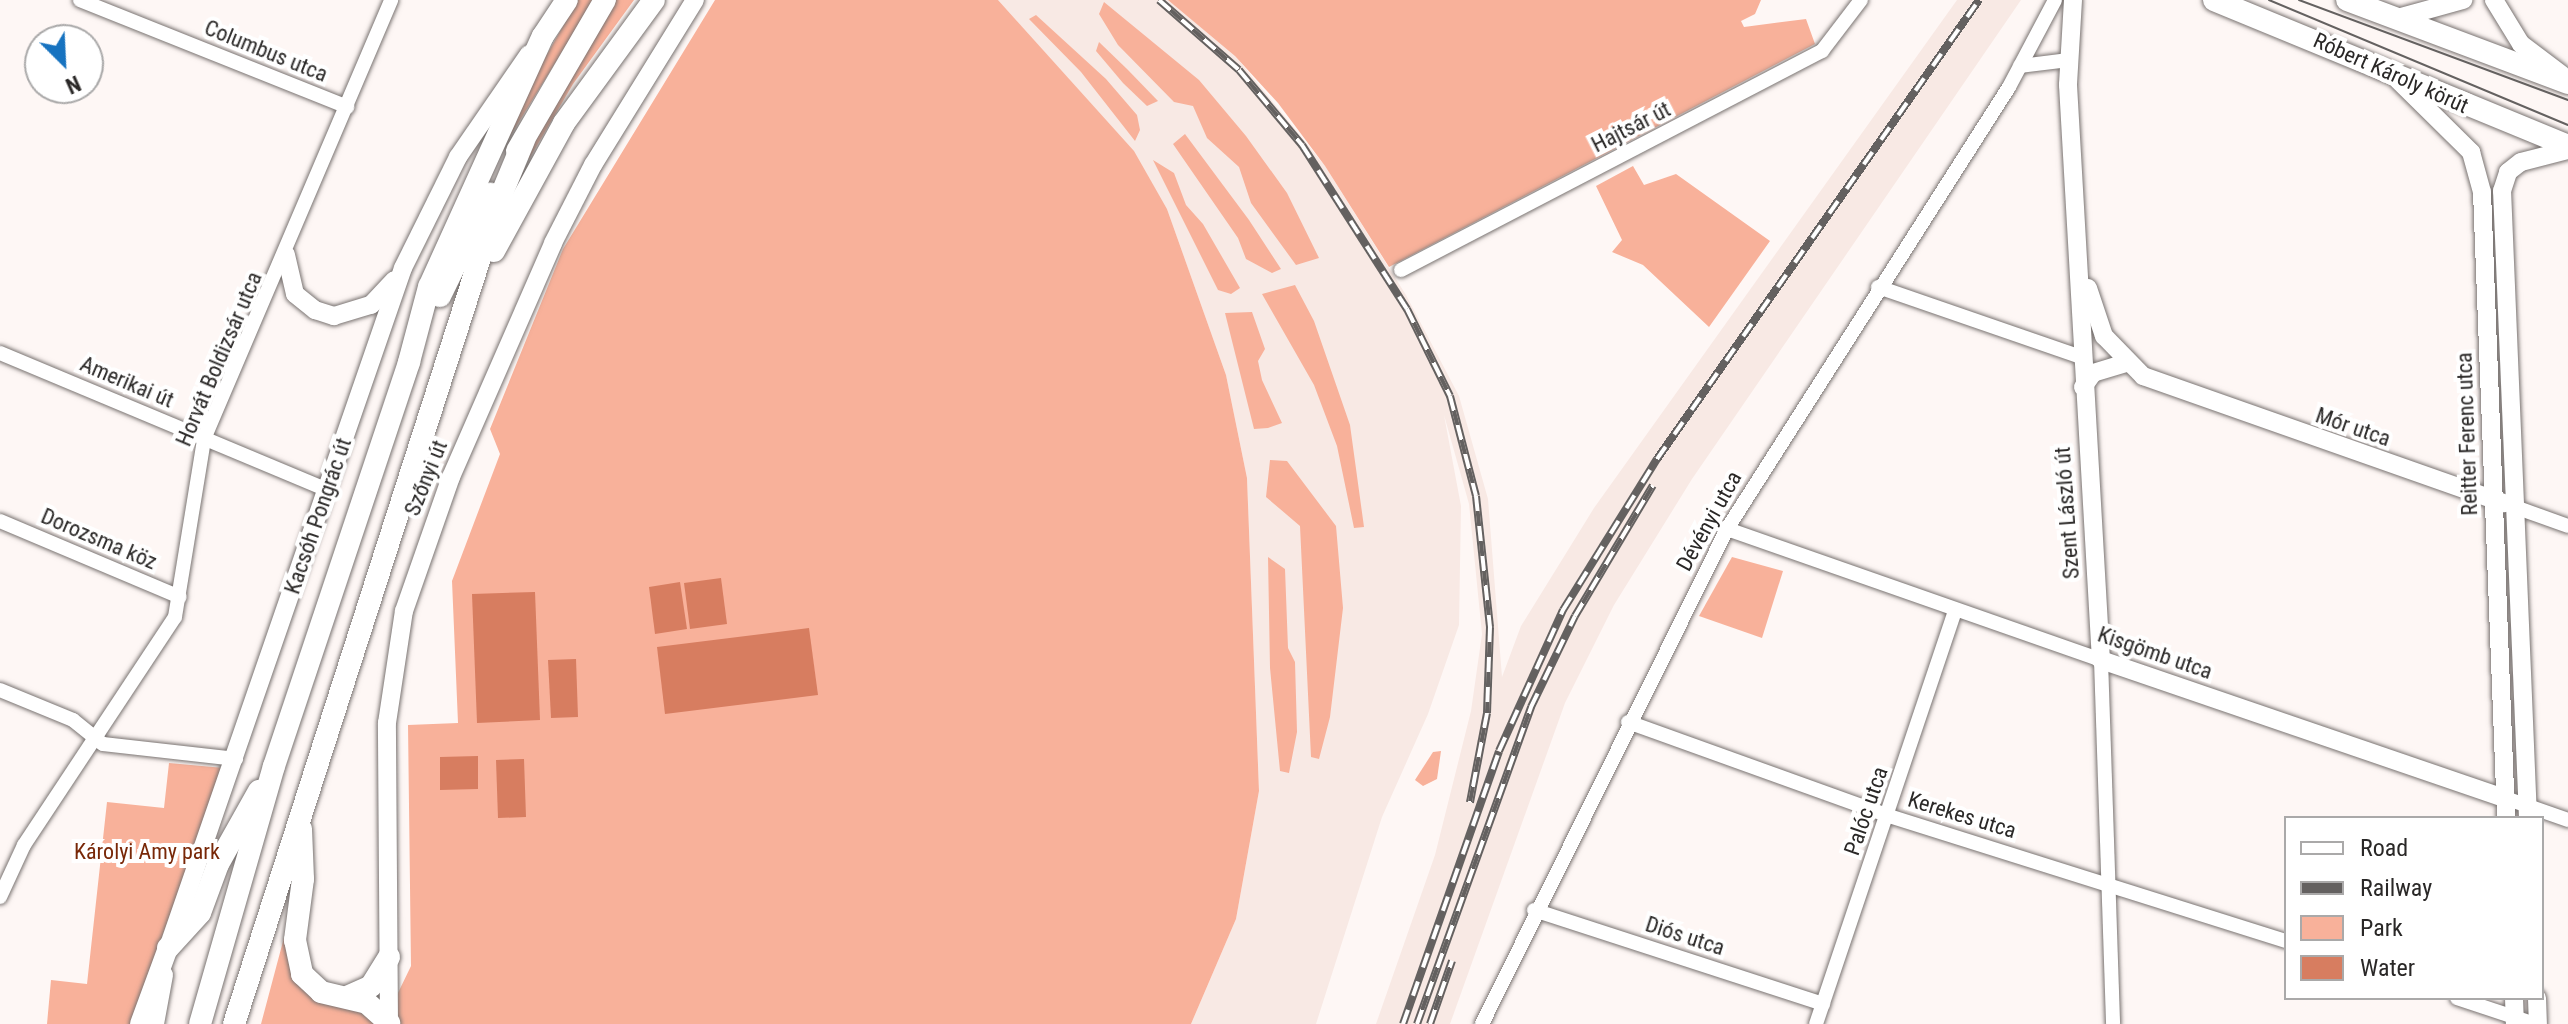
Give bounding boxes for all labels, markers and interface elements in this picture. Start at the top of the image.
street label: Columbus utca [201,14,331,88]
north arrow [24,24,104,104]
street label: Róbert Károly körút [2309,27,2473,119]
text: N [62,70,84,99]
street label: Hajtsár út [1587,96,1675,158]
street label: Horvát Boldizsár utca [170,268,268,450]
street label: Amerikai út [76,351,178,413]
street label: Reitter Ferenc utca [2451,352,2483,516]
street label: Mór utca [2312,402,2394,452]
street label: Kacsóh Pongrác út [279,435,357,597]
street label: Szőnyi út [399,436,453,520]
street label: Szent László út [2049,446,2085,580]
street label: Dévényi utca [1671,466,1747,576]
street label: Dorozsma köz [37,503,161,575]
street label: Kisgömb utca [2094,621,2216,685]
street label: Palóc utca [1839,763,1893,859]
street label: Kerekes utca [1905,786,2019,844]
legend [2284,816,2544,1000]
text: Road [2360,834,2408,862]
park label: Károlyi Amy park [74,839,220,865]
text: Railway [2360,874,2432,902]
street label: Diós utca [1642,911,1728,961]
text: Park [2360,914,2403,942]
text: Water [2360,954,2415,982]

